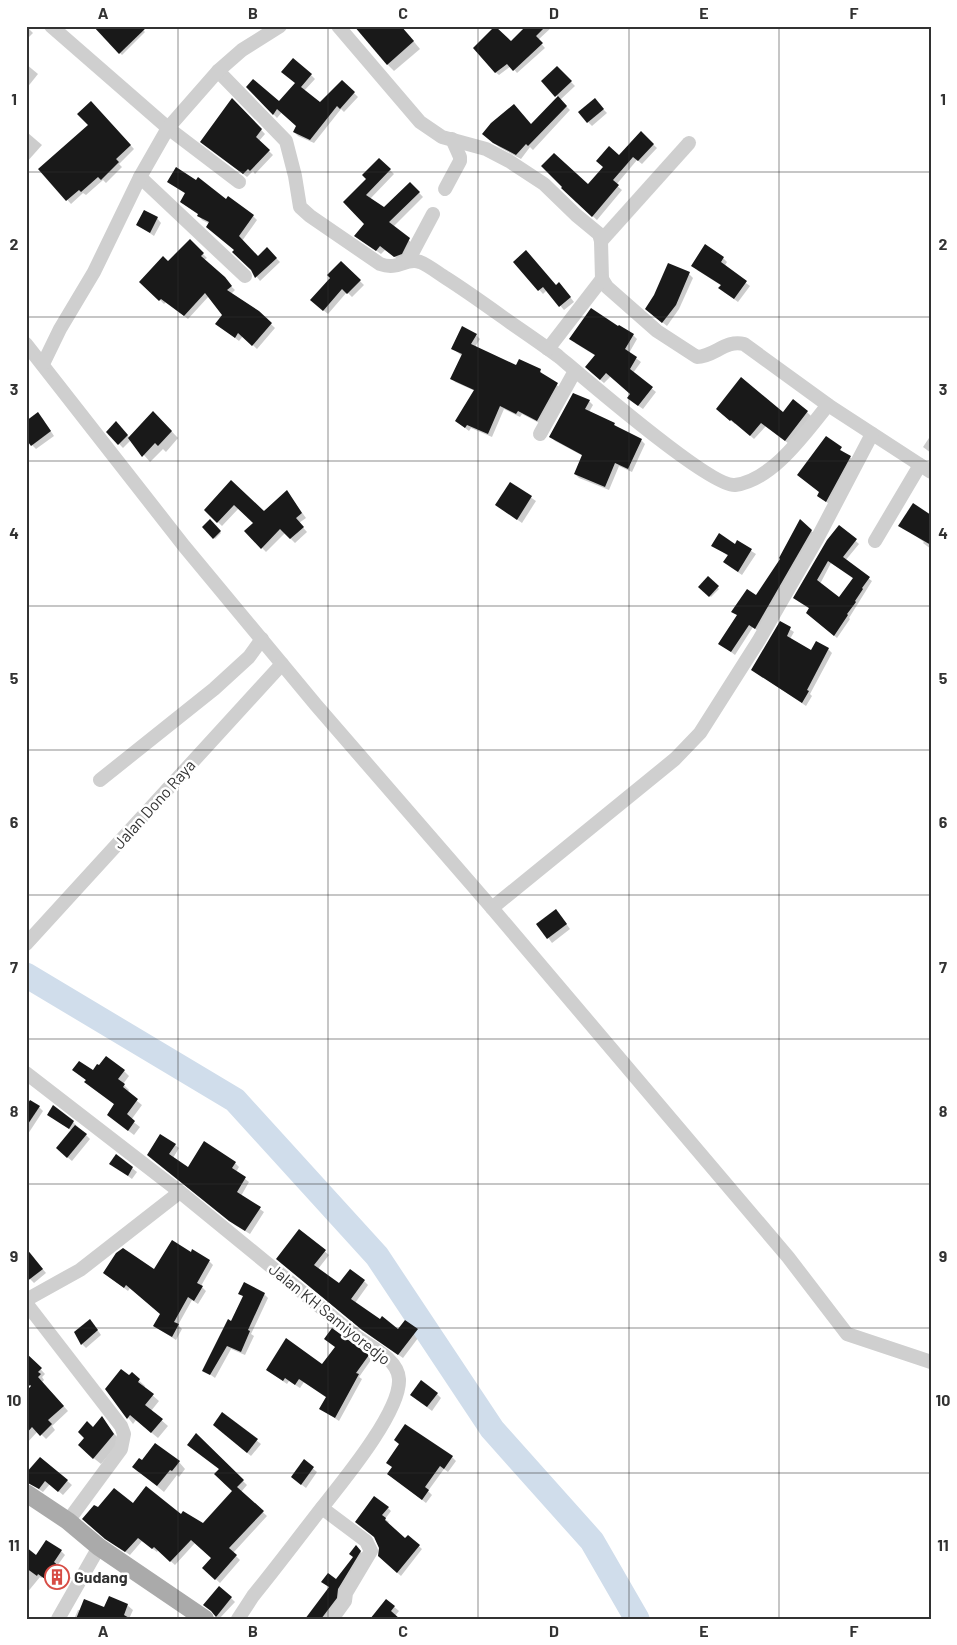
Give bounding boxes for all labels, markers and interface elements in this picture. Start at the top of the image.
text: A [98,3,109,22]
text: B [248,3,258,22]
text: C [398,3,408,22]
text: D [549,3,559,22]
text: E [699,3,709,22]
text: F [850,3,859,22]
text: 1 [11,89,17,108]
text: 1 [940,89,946,108]
text: 2 [10,234,19,253]
text: 2 [939,234,948,253]
text: 3 [10,379,18,398]
text: 3 [939,379,947,398]
text: 4 [9,523,19,542]
text: 4 [938,523,948,542]
text: 5 [10,668,19,687]
text: 5 [939,668,948,687]
street label: Jalan Dono Raya [109,755,199,852]
text: 6 [10,812,19,831]
text: 6 [939,812,948,831]
text: 7 [10,957,18,976]
text: 7 [939,957,947,976]
text: 8 [10,1101,19,1120]
text: 8 [939,1101,948,1120]
text: 9 [10,1246,18,1265]
text: 9 [939,1246,947,1265]
street label: Jalan KH Samiyoredjo [266,1259,395,1368]
text: 10 [7,1390,21,1409]
text: 10 [936,1390,950,1409]
text: 11 [8,1535,20,1554]
text: 11 [937,1535,949,1554]
building icon: Gudang [44,1564,70,1590]
place label: Gudang [74,1567,128,1586]
text: A [98,1621,109,1640]
text: B [248,1621,258,1640]
text: C [398,1621,408,1640]
text: D [549,1621,559,1640]
text: E [699,1621,709,1640]
text: F [850,1621,859,1640]

